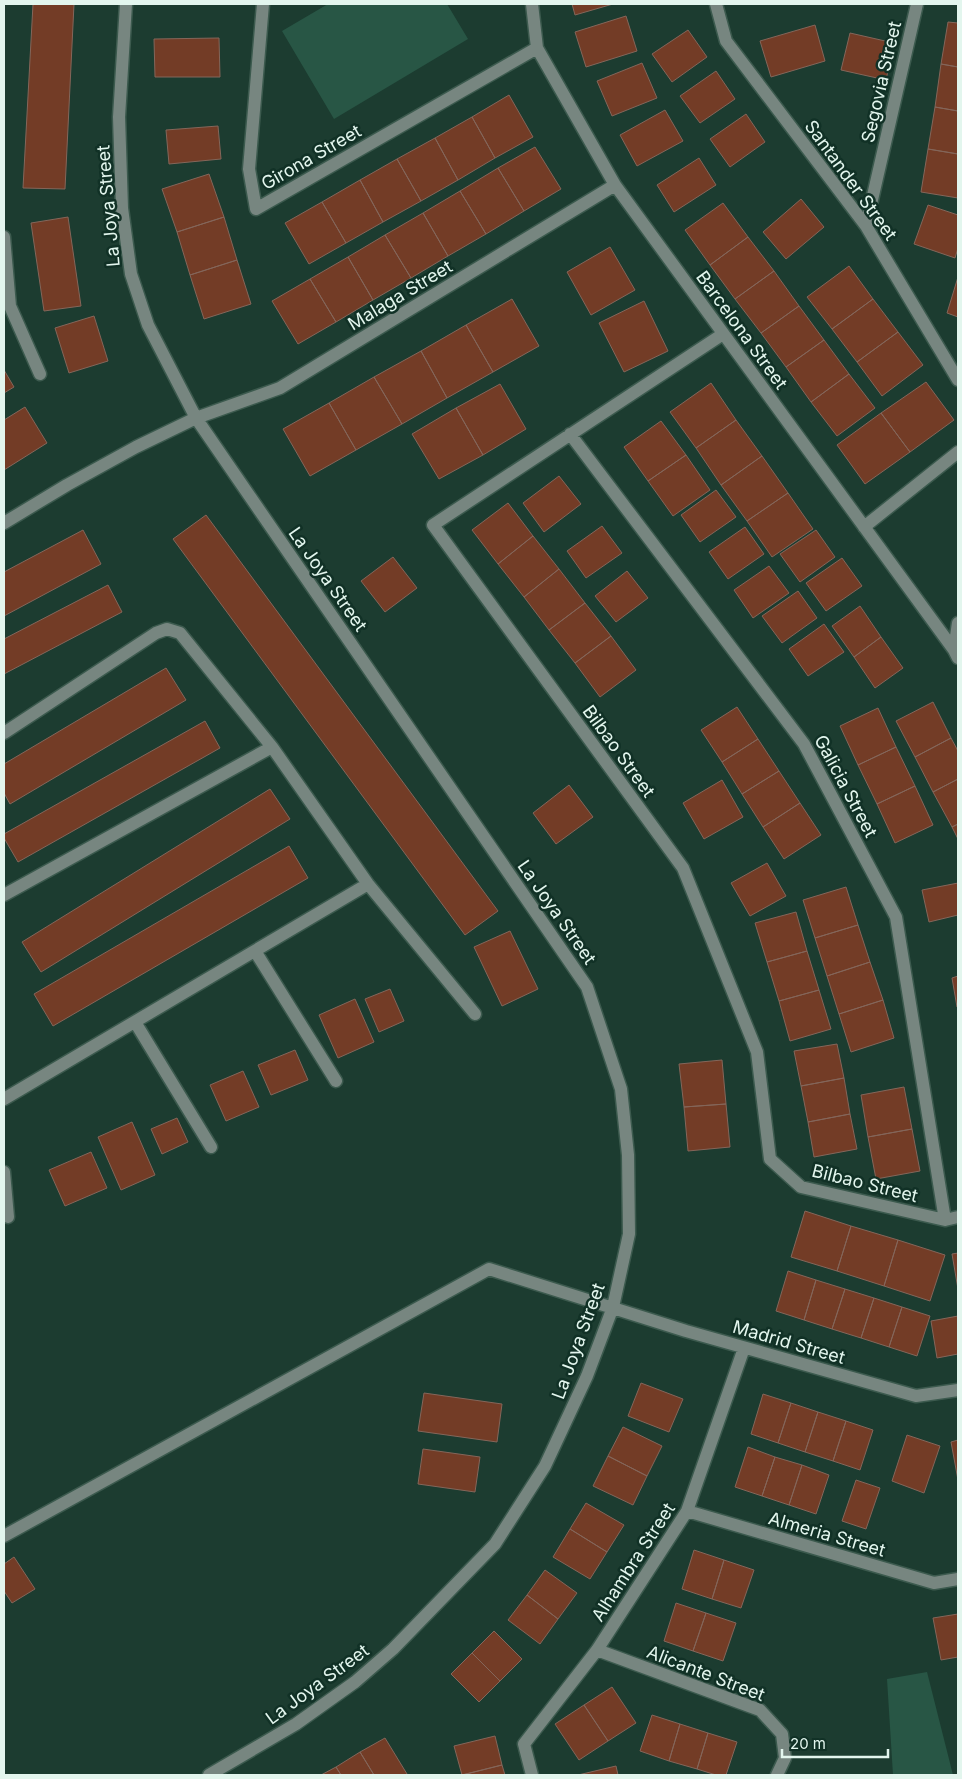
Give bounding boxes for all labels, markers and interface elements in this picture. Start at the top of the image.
street label: Segovia Street [857,19,905,145]
street label: Santander Street [800,116,902,244]
street label: Girona Street [257,120,365,194]
street label: La Joya Street [92,144,124,268]
street label: Malaga Street [344,256,456,334]
street label: Barcelona Street [692,267,792,393]
street label: La Joya Street [284,523,372,635]
street label: Bilbao Street [579,701,659,801]
street label: Galicia Street [810,731,882,841]
street label: La Joya Street [513,856,601,968]
street label: Bilbao Street [810,1160,920,1206]
street label: La Joya Street [547,1280,609,1402]
street label: Madrid Street [731,1316,848,1368]
street label: Alhambra Street [587,1499,679,1625]
street label: Almeria Street [766,1507,888,1561]
street label: La Joya Street [261,1640,373,1728]
street label: Alicante Street [644,1641,768,1705]
scale bar [782,1726,888,1758]
text: 20 m [790,1734,826,1753]

